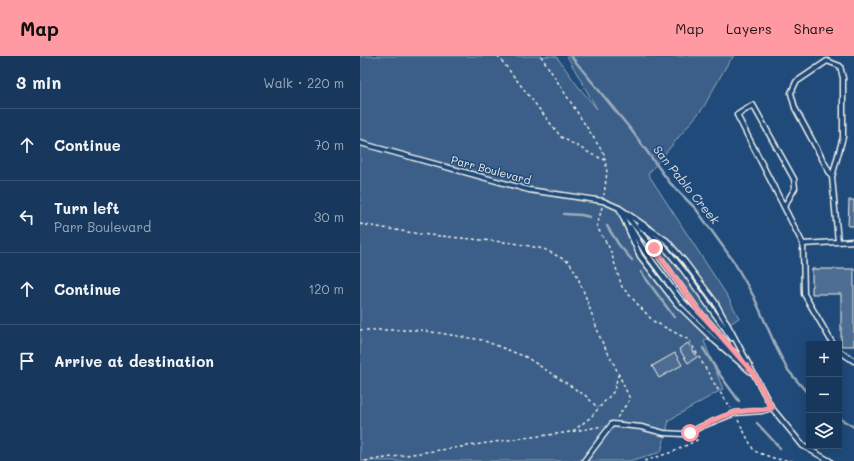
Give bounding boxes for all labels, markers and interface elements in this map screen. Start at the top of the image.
text: Map [20,16,59,41]
text: Map [675,19,704,38]
text: Layers [726,19,772,38]
text: Share [794,19,834,38]
text: 3 min [16,71,61,93]
text: Walk · 220 m [263,74,344,91]
icon: ahead [16,134,38,156]
text: Continue [54,135,121,155]
text: 70 m [314,136,344,153]
water label: San Pablo Creek [650,142,724,228]
street label: Parr Boulevard [449,152,533,187]
text: Turn left [54,198,119,218]
icon: left [16,206,38,228]
text: 30 m [314,208,344,225]
text: Parr Boulevard [54,218,151,235]
route end [645,239,663,257]
icon: ahead [16,278,38,300]
text: Continue [54,279,121,299]
text: 120 m [308,280,344,297]
map controls [806,341,842,449]
button: + [806,341,842,377]
icon: arrive [16,350,38,372]
text: Arrive at destination [54,351,214,371]
button: − [806,377,842,413]
button: layers [806,413,842,449]
route start [681,424,699,442]

